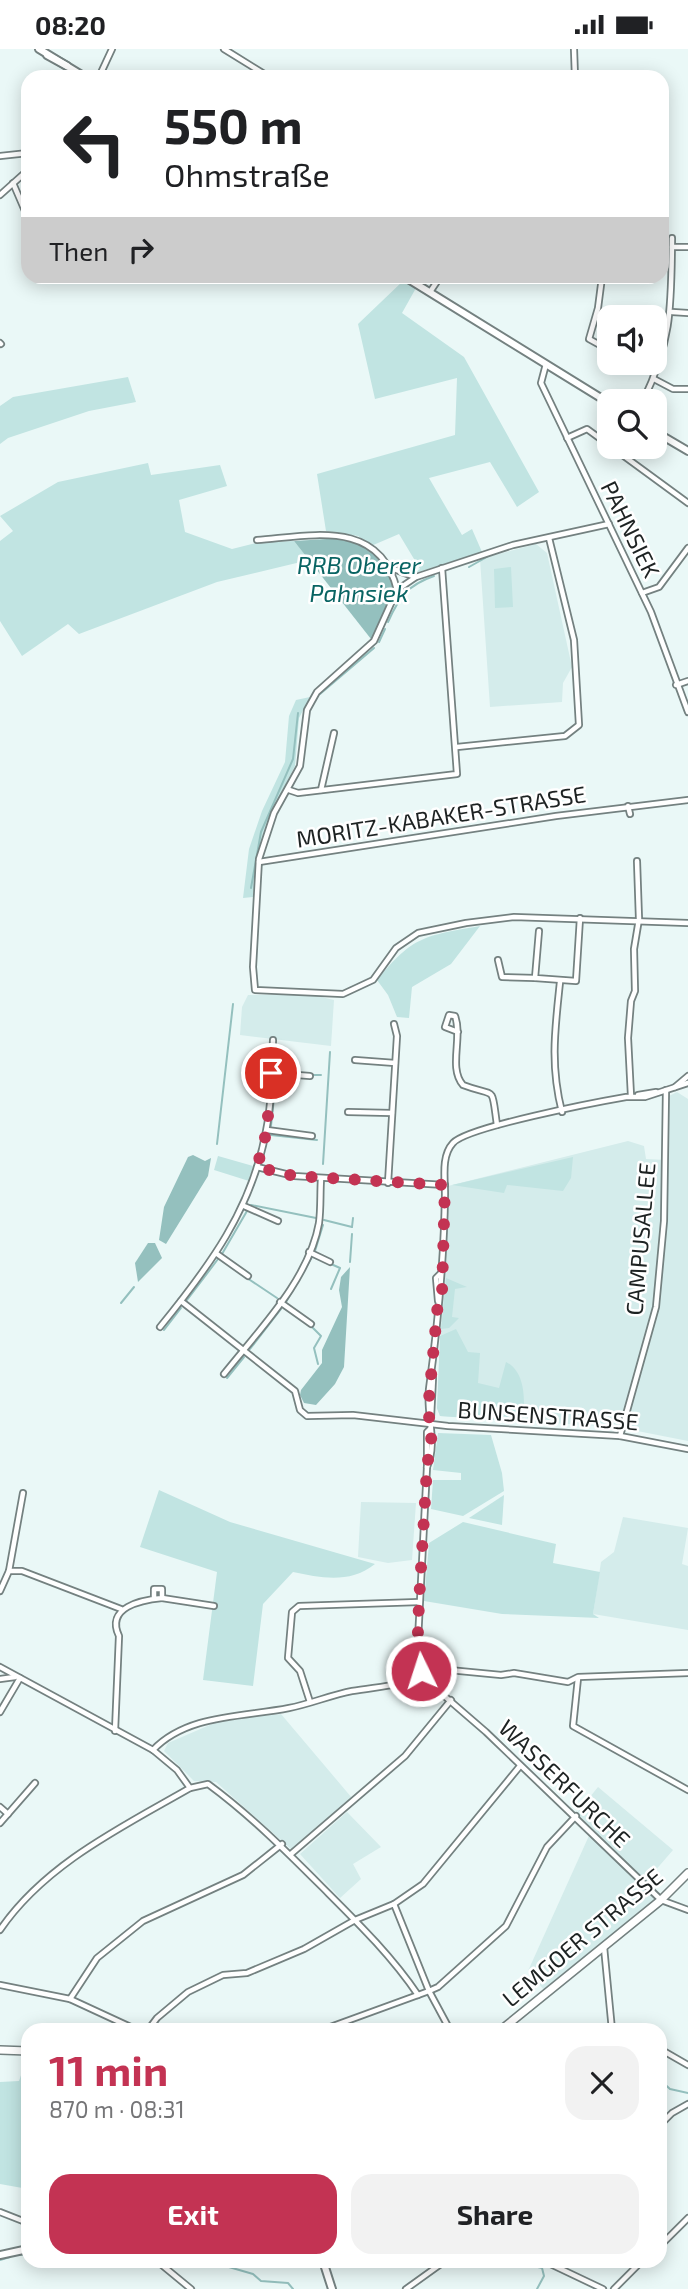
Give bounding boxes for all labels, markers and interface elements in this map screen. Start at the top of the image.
text: 08:20 [35,9,106,40]
text: 550 m [164,95,303,154]
icon: left [49,98,140,189]
text: Ohmstraße [164,155,330,193]
icon: right [122,231,160,269]
text: Then [49,235,108,266]
map controls [597,305,667,459]
button: sound [597,305,667,375]
button: search [597,389,667,459]
street label: PAHNSIEK [596,476,667,582]
water label: RRB Oberer Pahnsiek [297,550,422,607]
street label: MORITZ-KABAKER-STRASSE [294,779,588,853]
pin [241,1043,301,1103]
icon: arrive [252,1054,290,1092]
street label: CAMPUSALLEE [619,1162,661,1316]
street label: BUNSENSTRASSE [457,1395,639,1435]
position arrow [384,1634,458,1708]
street label: WASSERFURCHE [493,1713,637,1853]
street label: LEMGOER STRASSE [496,1862,668,2012]
text: 11 min [49,2044,168,2094]
button: close [565,2046,639,2120]
text: 870 m · 08:31 [49,2095,185,2123]
button: Exit [49,2174,337,2254]
button: Share [351,2174,639,2254]

